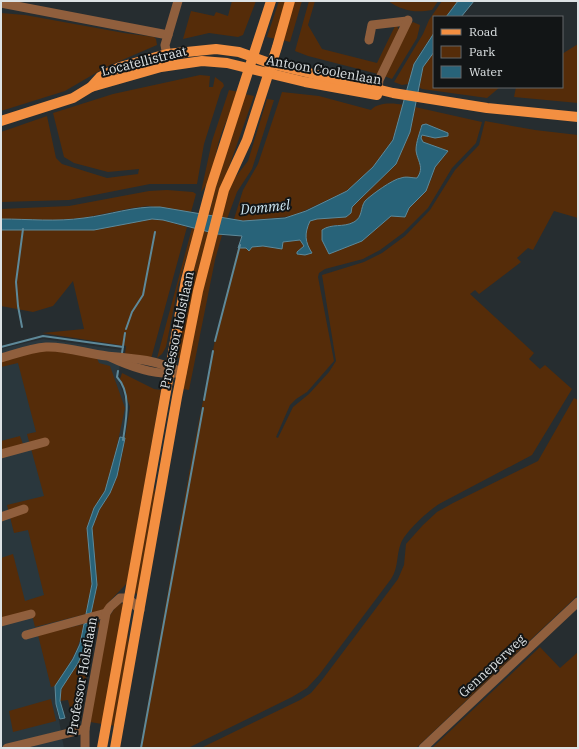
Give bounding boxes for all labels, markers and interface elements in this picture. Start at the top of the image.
legend [433,16,563,88]
text: Road [469,24,498,39]
street label: Locatellistraat [99,42,189,80]
text: Park [469,44,495,59]
street label: Antoon Coolenlaan [265,52,383,88]
text: Water [469,64,503,79]
water label: Dommel [238,195,292,219]
street label: Professor Holstlaan [156,270,198,390]
street label: Professor Holstlaan [63,616,101,736]
street label: Genneperweg [455,631,529,701]

